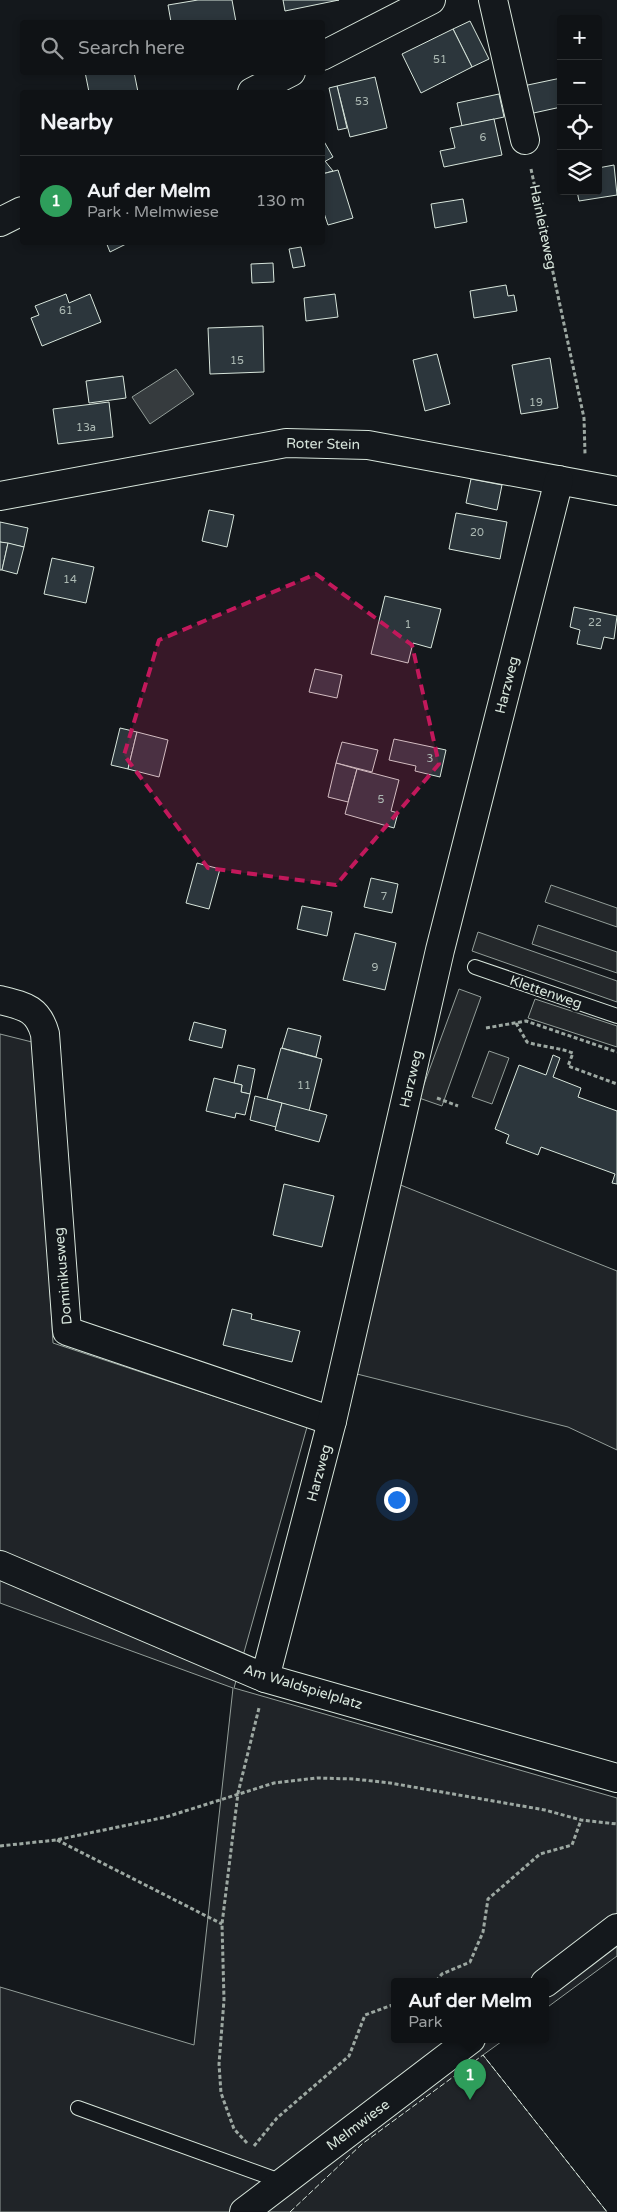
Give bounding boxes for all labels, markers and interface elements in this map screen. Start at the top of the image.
map controls [557,15,602,195]
button: + [557,15,602,60]
search box [20,20,325,75]
icon: search [38,34,66,62]
text: Search here [78,37,185,59]
house number: 51 [433,53,447,66]
button: − [557,60,602,105]
house number: 53 [355,95,369,108]
button: locate [557,105,602,150]
text: Nearby [40,110,113,135]
house number: 6 [480,131,487,144]
button: layers [557,150,602,195]
text: Auf der Melm [87,180,211,202]
street label: Hainleiteweg [526,183,560,271]
text: 1 [51,191,61,211]
text: 130 m [256,191,305,211]
text: Park · Melmwiese [87,202,219,222]
house number: 61 [59,304,73,317]
house number: 15 [230,354,244,367]
house number: 19 [529,396,543,409]
house number: 13a [76,421,96,434]
street label: Roter Stein [286,435,360,453]
house number: 20 [470,526,484,539]
house number: 14 [63,573,77,586]
house number: 22 [588,616,602,629]
house number: 1 [405,618,411,631]
street label: Harzweg [492,655,522,715]
house number: 3 [427,752,434,765]
house number: 5 [378,793,385,806]
house number: 7 [381,890,388,903]
house number: 9 [372,961,379,974]
street label: Klettenweg [508,972,584,1012]
street label: Harzweg [396,1049,426,1109]
house number: 11 [297,1079,311,1092]
street label: Dominikusweg [50,1227,76,1325]
street label: Harzweg [303,1443,335,1503]
your location [384,1487,410,1513]
street label: Am Waldspielplatz [241,1661,365,1713]
popup [391,1978,549,2043]
text: Auf der Melm [408,1990,532,2012]
text: Park [408,2012,442,2032]
pin: 1 [454,2059,486,2100]
street label: Melmwiese [323,2096,393,2154]

